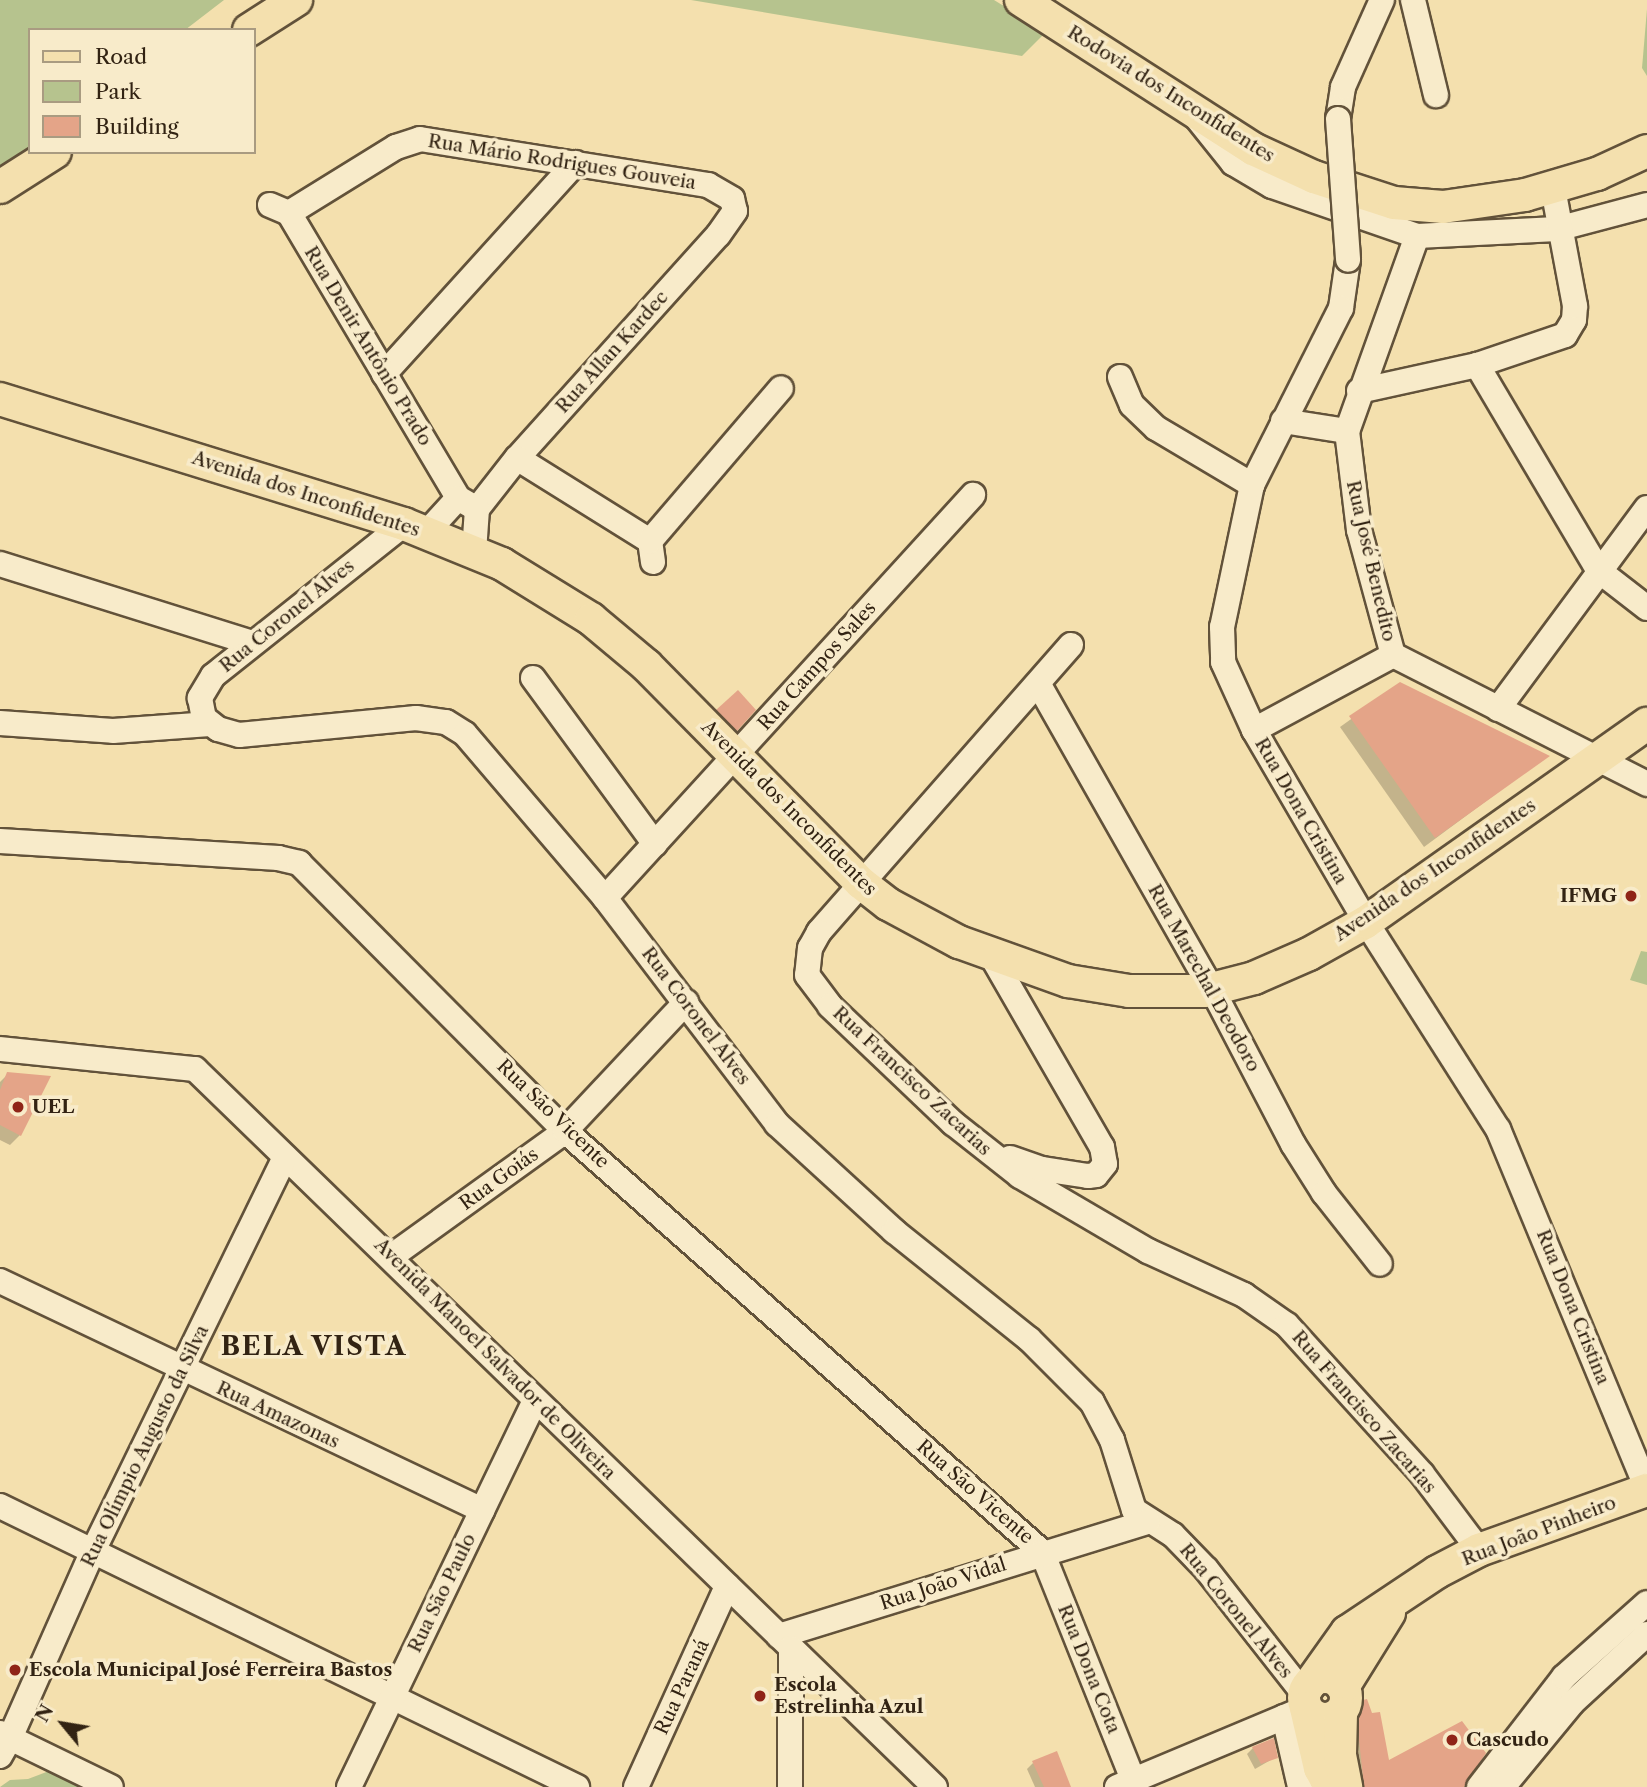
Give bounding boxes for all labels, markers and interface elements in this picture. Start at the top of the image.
street label: Rodovia dos Inconfidentes [1063,21,1279,167]
legend [28,28,256,154]
text: Road [95,44,147,69]
text: Park [95,79,141,104]
text: Building [95,114,179,139]
street label: Rua Mário Rodrigues Gouveia [426,130,698,194]
street label: Rua Denir Antônio Prado [299,242,437,450]
street label: Rua Allan Kardec [551,286,673,418]
street label: Avenida dos Inconfidentes [189,446,423,542]
street label: Rua José Benedito [1341,478,1401,644]
street label: Rua Coronel Alves [215,554,359,678]
street label: Rua Campos Sales [753,597,881,735]
street label: Avenida dos Inconfidentes [697,716,881,900]
street label: Rua Dona Cristina [1250,734,1352,888]
street label: Avenida dos Inconfidentes [1330,794,1540,946]
street label: Rua Marechal Deodoro [1143,880,1265,1076]
place label: IFMG [1560,885,1617,907]
marker: IFMG [1623,888,1639,904]
street label: Rua Coronel Alves [636,942,756,1090]
street label: Rua Francisco Zacarias [828,1002,996,1160]
street label: Rua São Vicente [492,1054,614,1174]
place label: UEL [32,1096,74,1118]
marker: UEL [10,1099,26,1115]
street label: Rua Goiás [455,1143,543,1215]
street label: Rua Dona Cristina [1531,1226,1615,1388]
street label: Avenida Manoel Salvador de Oliveira [369,1233,621,1485]
street label: Rua Olímpio Augusto da Silva [76,1321,214,1571]
street label: Rua Francisco Zacarias [1287,1326,1441,1498]
district label: BELA VISTA [221,1331,407,1363]
street label: Rua Amazonas [212,1376,344,1454]
street label: Rua São Vicente [912,1435,1038,1549]
street label: Rua João Pinheiro [1459,1491,1619,1571]
street label: Rua São Paulo [403,1530,481,1656]
street label: Rua Coronel Alves [1174,1539,1298,1683]
street label: Rua João Vidal [877,1553,1009,1615]
street label: Rua Dona Cota [1053,1601,1125,1737]
street label: Rua Paraná [650,1636,714,1738]
place label: Escola Municipal José Ferreira Bastos [29,1659,393,1681]
marker: Escola Municipal José Ferreira Bastos [7,1662,23,1678]
place label: Escola Estrelinha Azul [774,1674,924,1718]
marker: Escola Estrelinha Azul [752,1688,768,1704]
north arrow [28,1689,98,1759]
text: N [30,1700,58,1726]
place label: Cascudo [1466,1729,1549,1751]
marker: Cascudo [1444,1732,1460,1748]

